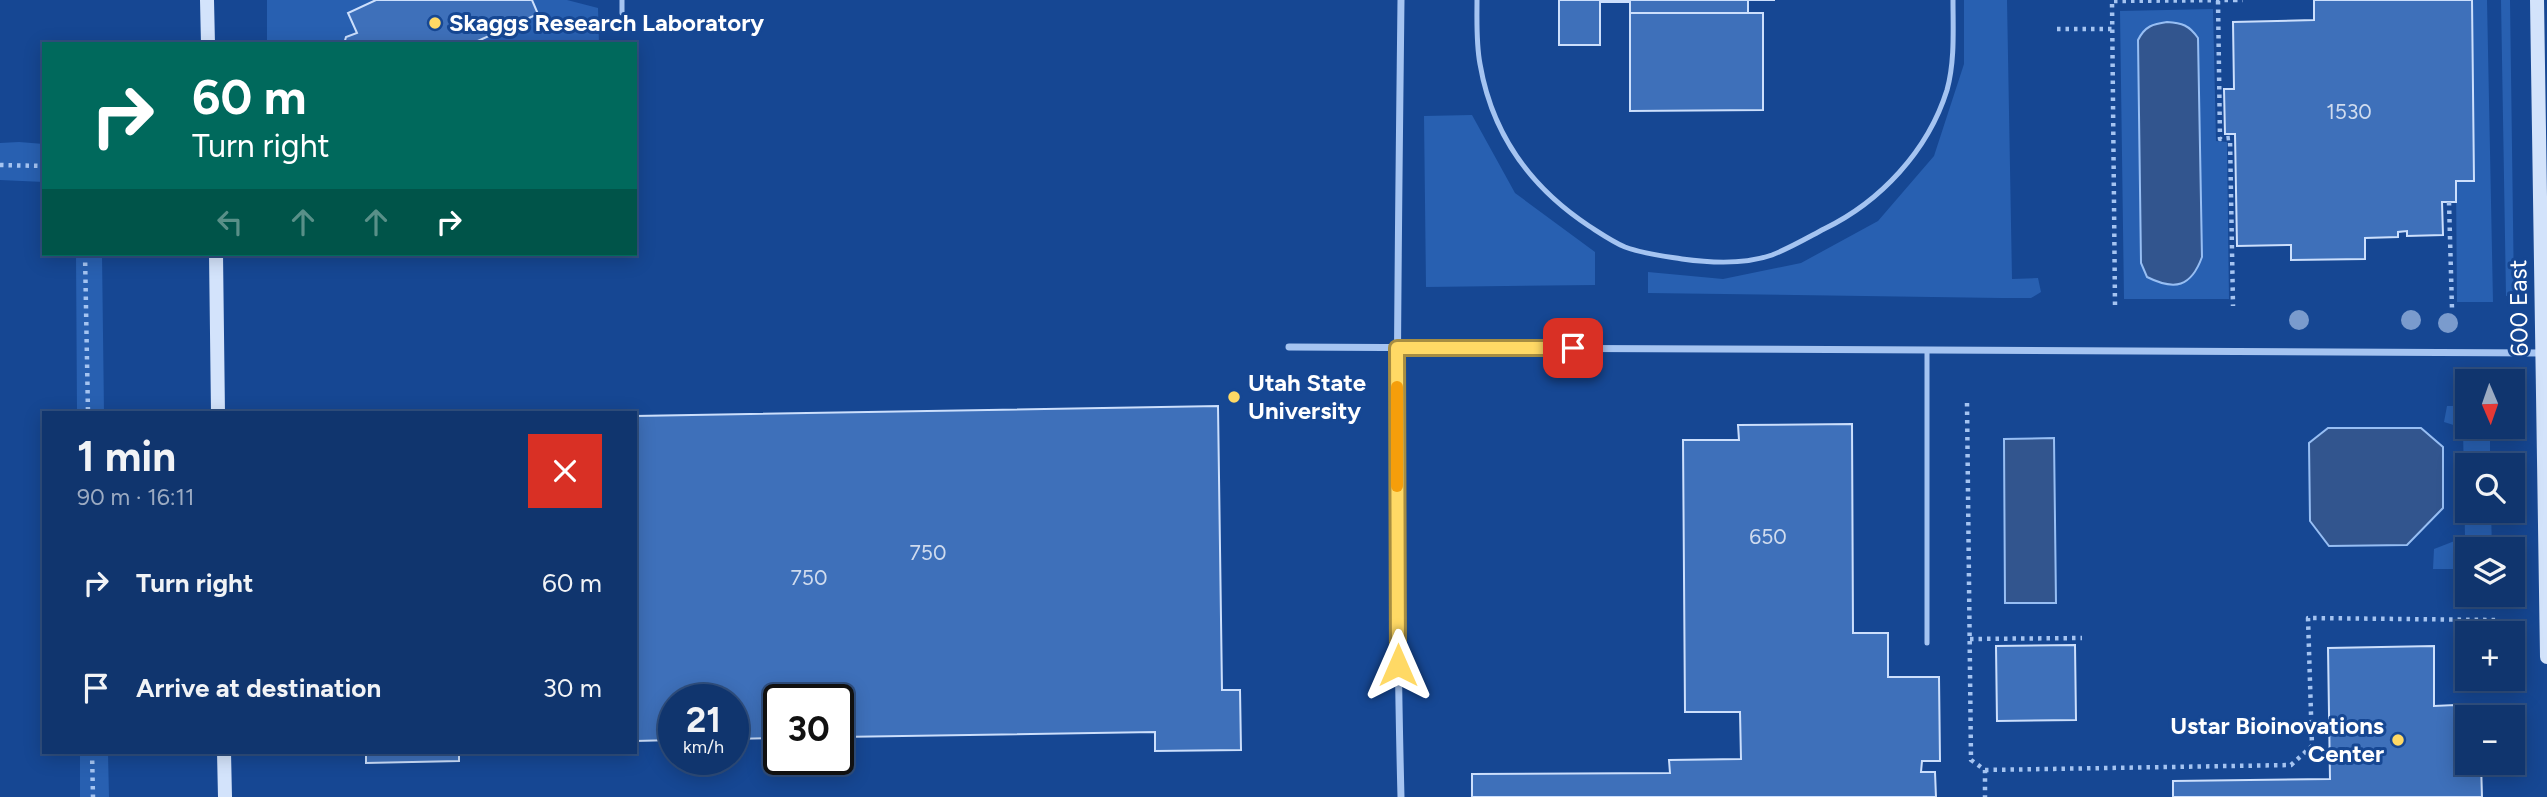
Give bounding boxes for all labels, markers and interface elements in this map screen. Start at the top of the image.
place label: Skaggs Research Laboratory [449,8,764,37]
marker: Skaggs Research Laboratory [427,15,443,31]
text: 60 m [192,67,307,126]
icon: right [77,70,168,161]
house number: 1530 [2326,99,2372,124]
text: Turn right [192,127,330,165]
icon: left [211,203,249,241]
icon: ahead [284,203,322,241]
icon: ahead [357,203,395,241]
icon: right [430,203,468,241]
street label: 600 East [2503,259,2534,357]
pin [1543,318,1603,378]
icon: arrive [1554,329,1592,367]
place label: Utah State University [1248,368,1366,425]
north arrow [2455,369,2525,439]
map controls [2455,369,2525,775]
marker: Utah State University [1226,389,1242,405]
text: 1 min [77,431,176,482]
button: close [528,434,602,508]
button: search [2455,453,2525,523]
text: 90 m · 16:11 [77,483,195,511]
house number: 650 [1749,524,1787,549]
button: layers [2455,537,2525,607]
house number: 750 [910,540,946,565]
icon: right [77,564,115,602]
house number: 750 [791,565,827,590]
text: Turn right [136,567,253,599]
text: 60 m [542,567,602,599]
button: + [2455,621,2525,691]
position arrow [1361,628,1435,702]
icon: arrive [77,669,115,707]
text: Arrive at destination [136,672,381,704]
text: 30 m [543,672,602,704]
speed limit sign: 30 [763,684,854,775]
text: 21 [686,699,721,741]
button: − [2455,705,2525,775]
place label: Ustar Bioinovations Center [2170,711,2384,768]
marker: Ustar Bioinovations Center [2390,732,2406,748]
text: km/h [683,736,724,758]

